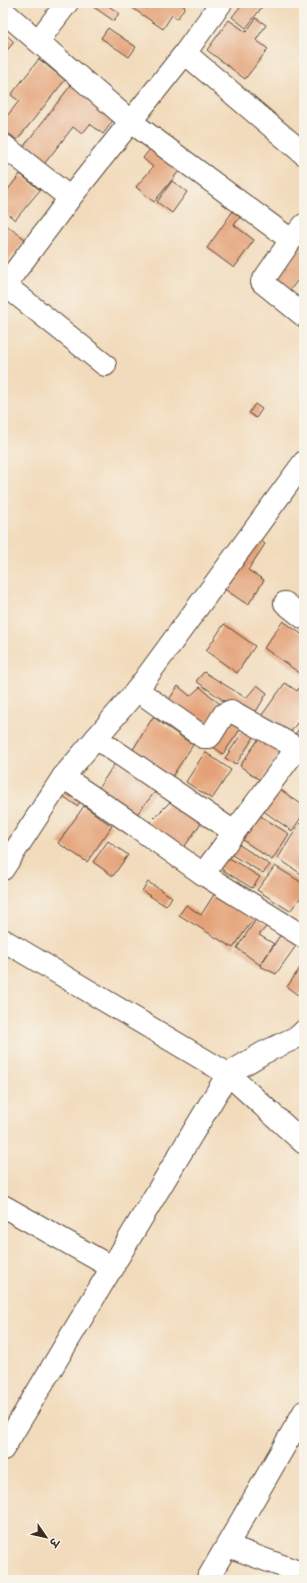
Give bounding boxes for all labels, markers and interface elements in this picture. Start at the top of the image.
north arrow [26,1517,66,1557]
text: उ [46,1535,63,1551]

